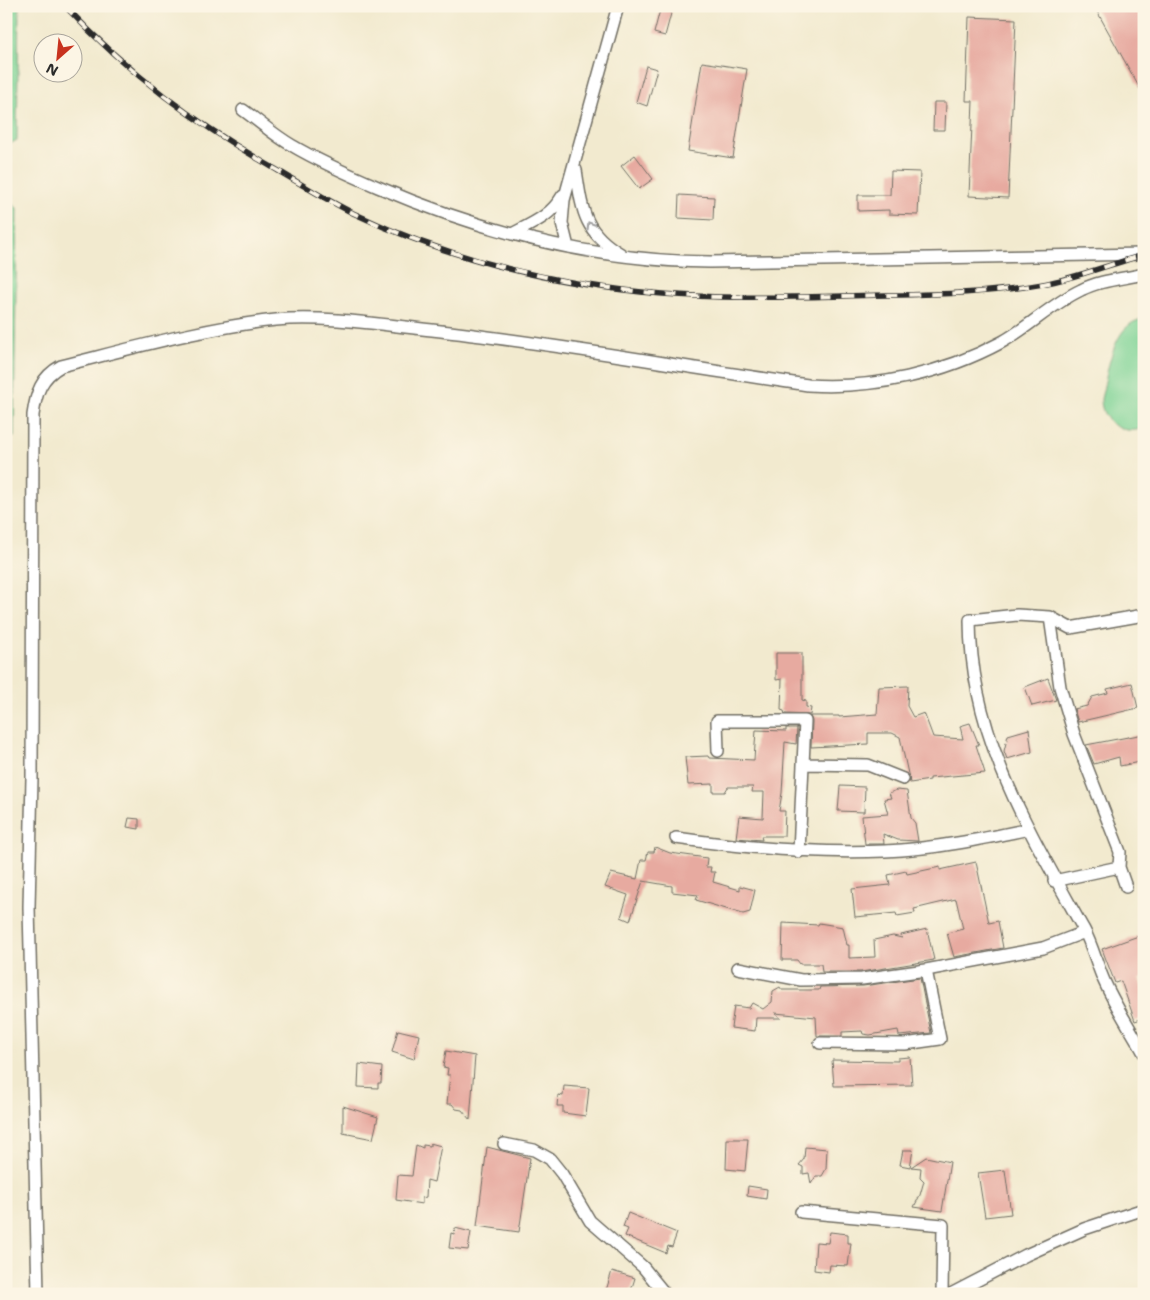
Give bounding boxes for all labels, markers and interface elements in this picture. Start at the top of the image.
north arrow [32,32,82,82]
text: N [43,59,61,80]
one-way arrow [586,222,596,231]

